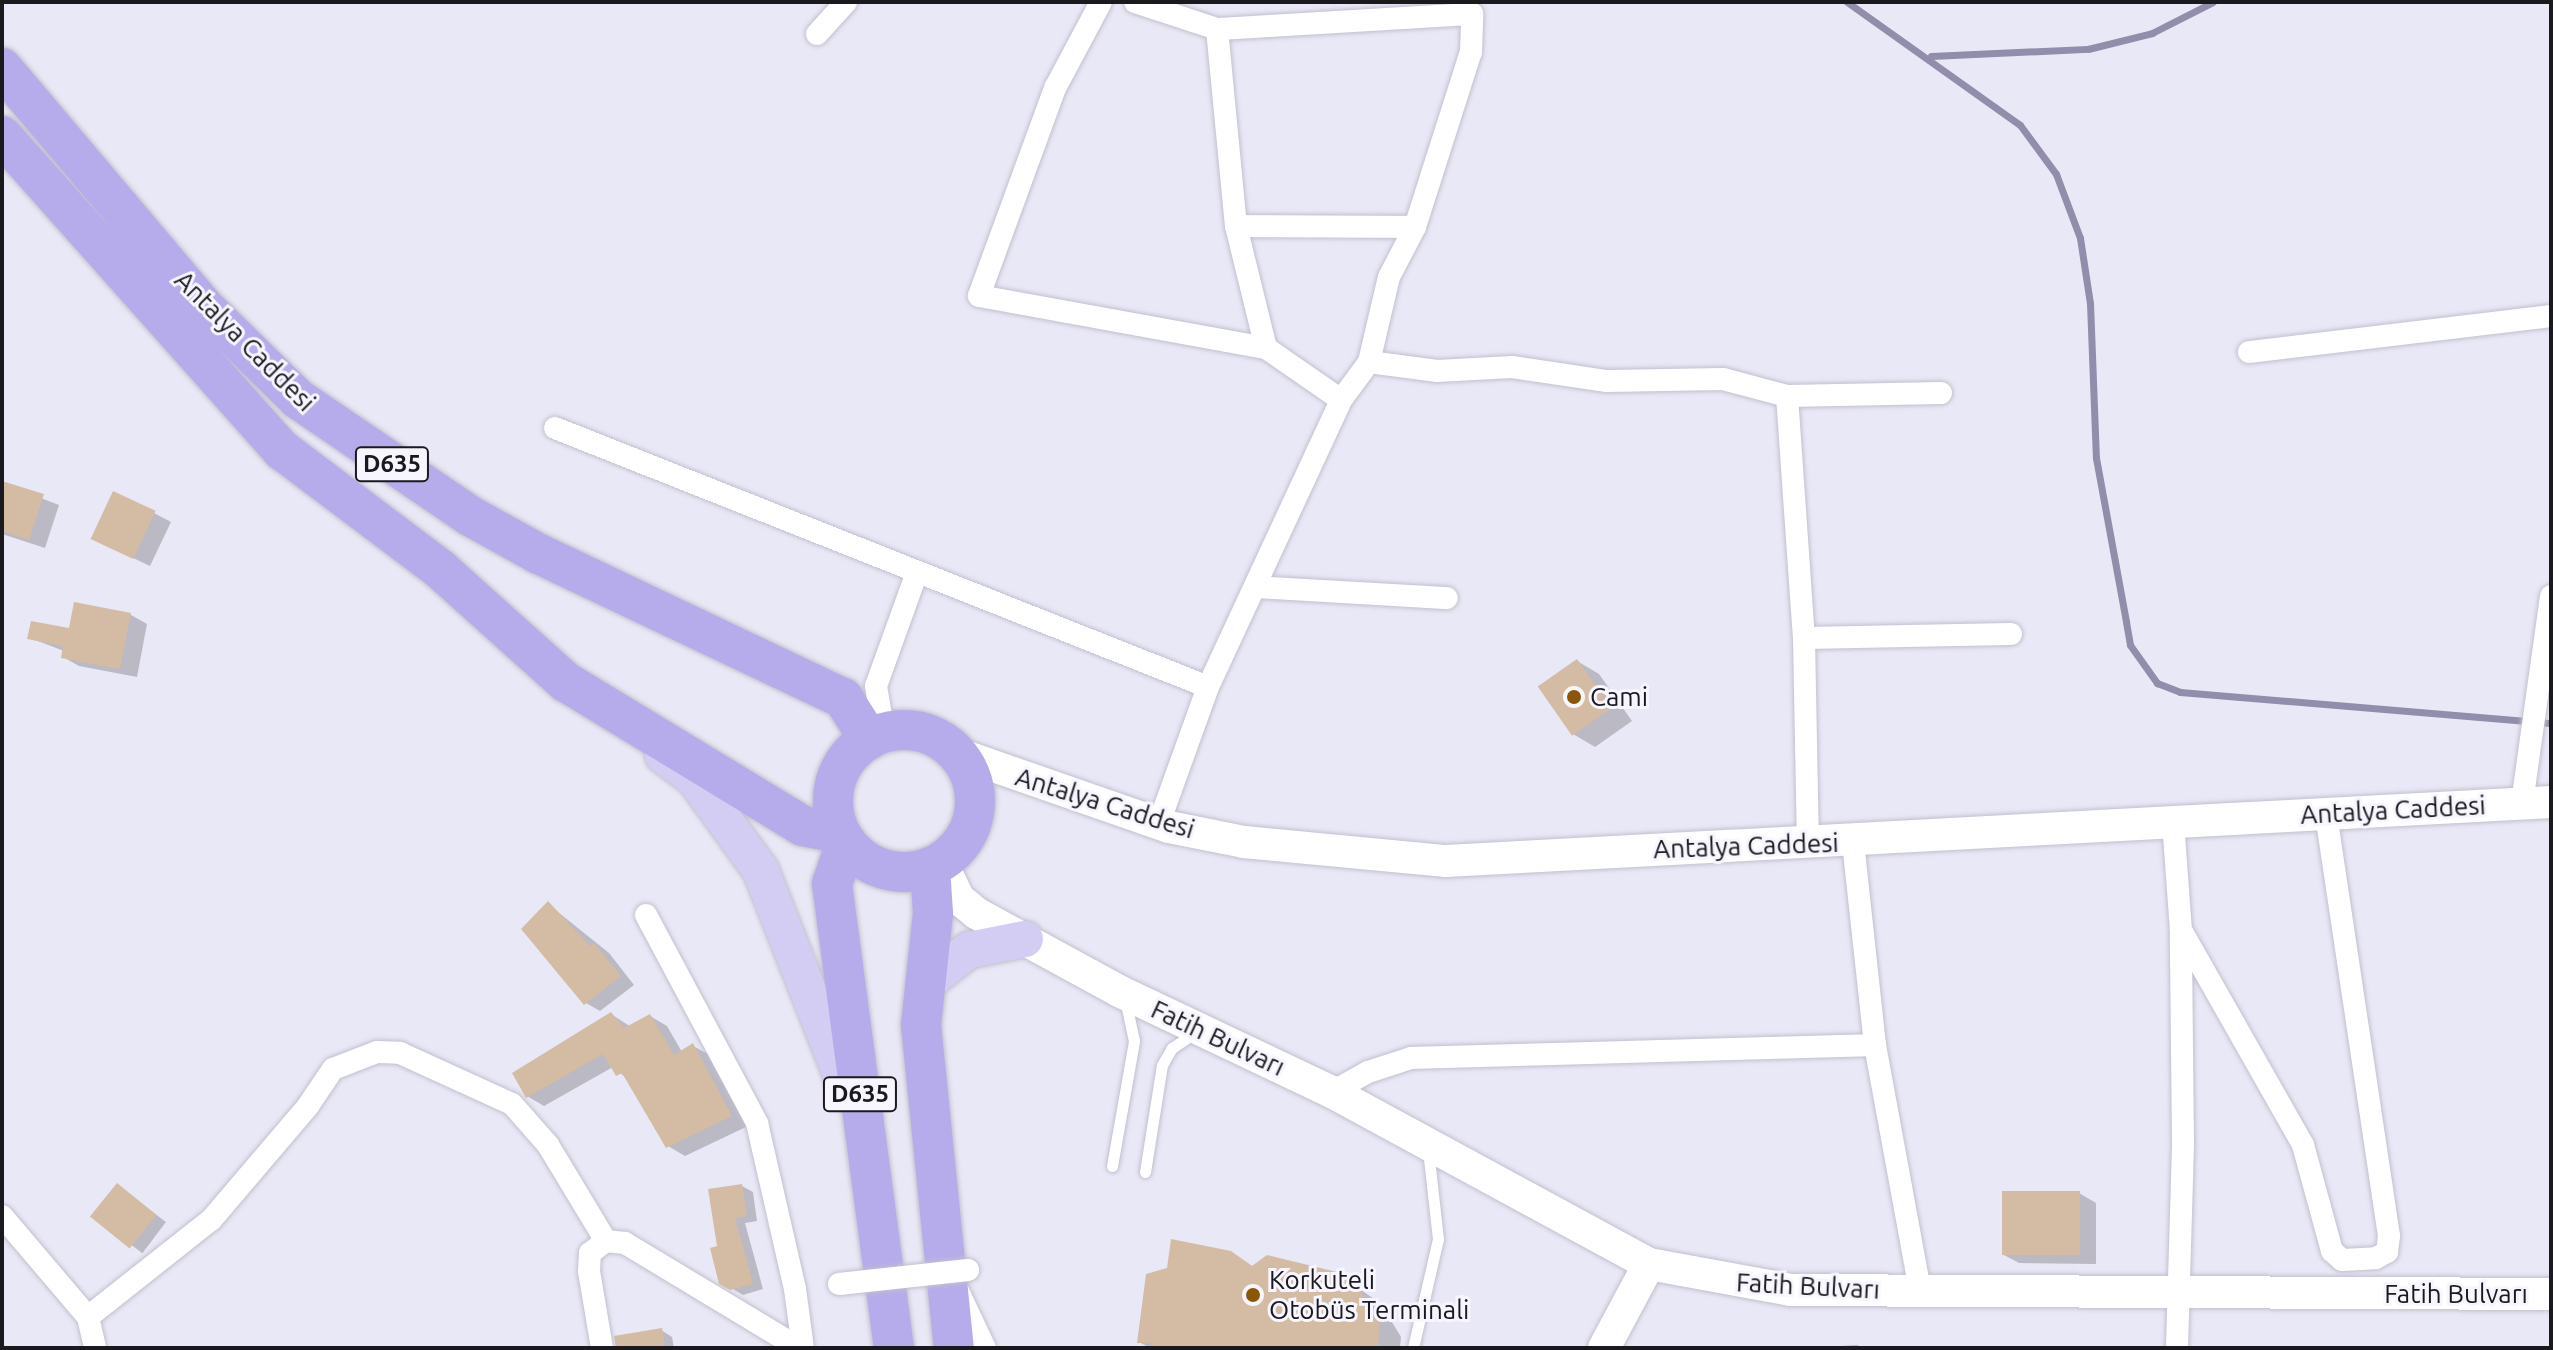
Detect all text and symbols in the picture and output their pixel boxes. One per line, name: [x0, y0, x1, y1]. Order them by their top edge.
street label: Antalya Caddesi: [168, 264, 322, 418]
road number: D635: [354, 444, 430, 484]
place label: Cami: [1590, 681, 1648, 713]
marker: Cami: [1565, 688, 1583, 706]
street label: Antalya Caddesi: [1012, 761, 1198, 845]
street label: Antalya Caddesi: [2300, 790, 2486, 830]
street label: Antalya Caddesi: [1653, 827, 1839, 865]
street label: Fatih Bulvarı: [1146, 993, 1290, 1083]
road number: D635: [822, 1074, 898, 1114]
place label: Korkuteli Otobüs Terminali: [1269, 1264, 1469, 1326]
street label: Fatih Bulvarı: [1735, 1267, 1881, 1305]
street label: Fatih Bulvarı: [2384, 1278, 2528, 1310]
marker: Korkuteli Otobüs Terminali: [1244, 1286, 1262, 1304]

